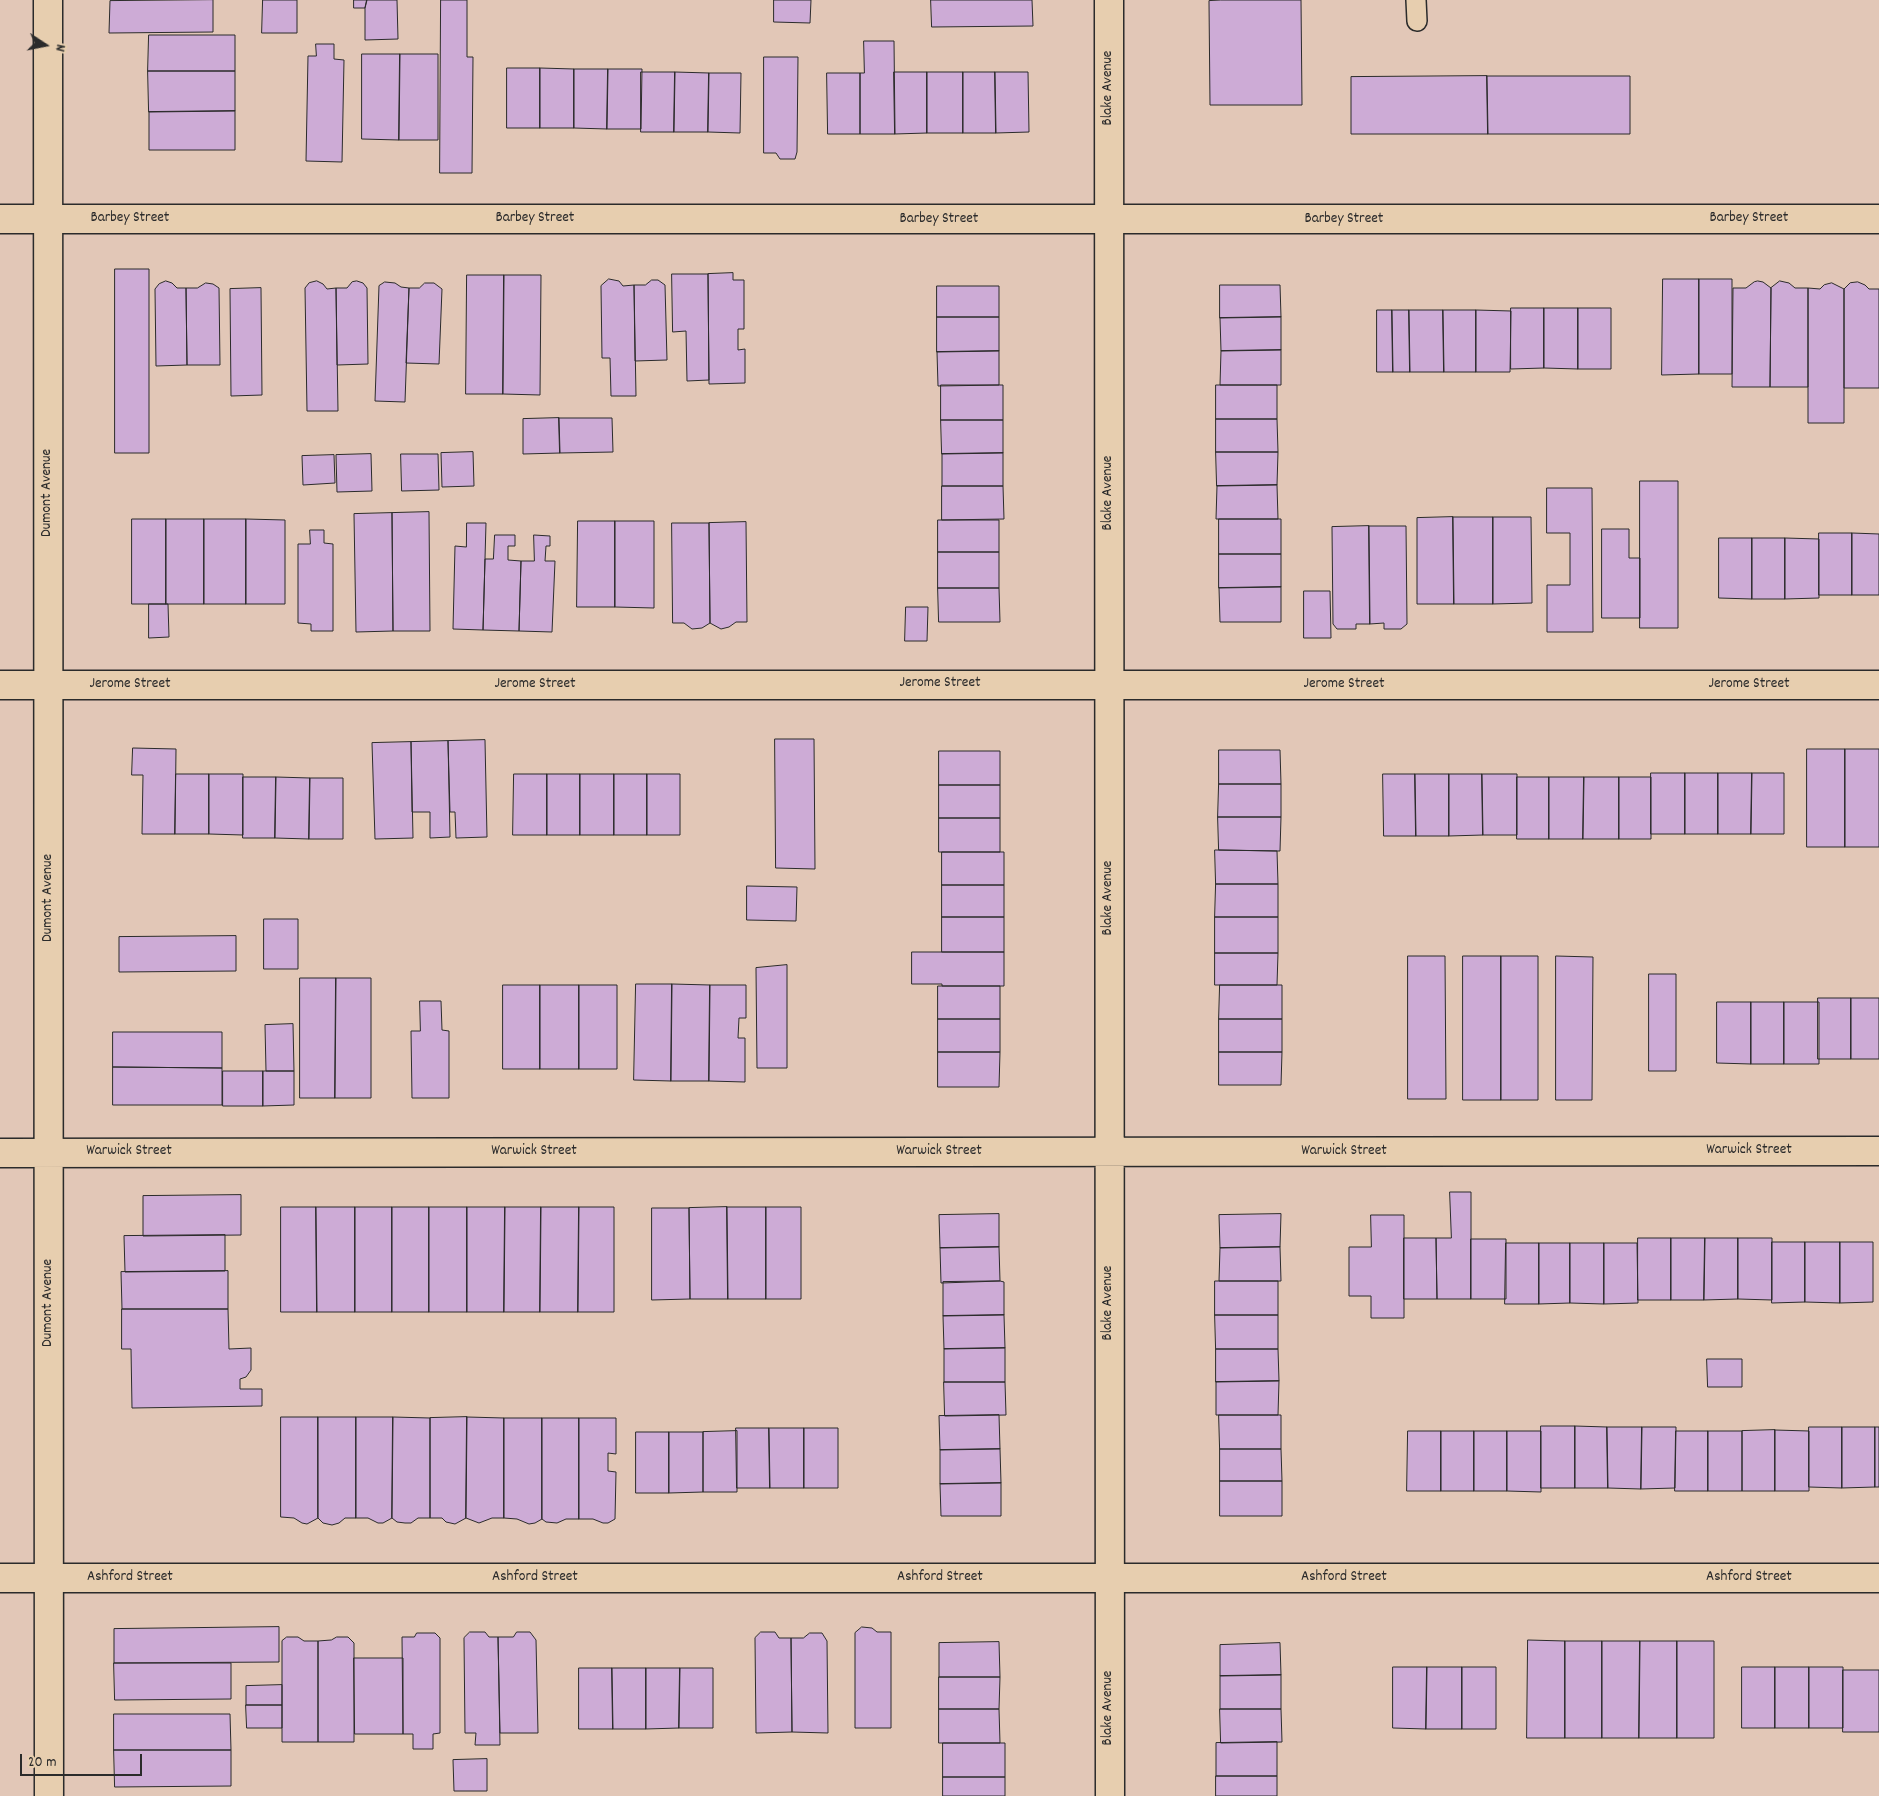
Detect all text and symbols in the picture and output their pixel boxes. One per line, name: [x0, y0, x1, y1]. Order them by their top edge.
north arrow: [20, 20, 70, 70]
text: N: [49, 43, 70, 53]
street label: Blake Avenue: [1100, 51, 1118, 125]
street label: Barbey Street: [91, 210, 169, 228]
street label: Barbey Street: [496, 210, 574, 228]
street label: Barbey Street: [1710, 210, 1788, 228]
street label: Barbey Street: [900, 211, 978, 229]
street label: Barbey Street: [1305, 211, 1383, 229]
street label: Dumont Avenue: [39, 449, 57, 537]
street label: Blake Avenue: [1100, 456, 1118, 530]
street label: Jerome Street: [899, 675, 981, 693]
street label: Jerome Street: [89, 676, 171, 694]
street label: Jerome Street: [494, 676, 576, 694]
street label: Jerome Street: [1303, 676, 1385, 694]
street label: Jerome Street: [1708, 676, 1790, 694]
street label: Dumont Avenue: [40, 854, 58, 942]
street label: Blake Avenue: [1100, 861, 1118, 935]
street label: Warwick Street: [1706, 1142, 1792, 1160]
street label: Warwick Street: [86, 1143, 172, 1161]
street label: Warwick Street: [491, 1143, 577, 1161]
street label: Warwick Street: [896, 1143, 982, 1161]
street label: Warwick Street: [1301, 1143, 1387, 1161]
street label: Dumont Avenue: [40, 1259, 58, 1347]
street label: Blake Avenue: [1100, 1266, 1118, 1340]
street label: Ashford Street: [87, 1569, 173, 1587]
street label: Ashford Street: [492, 1569, 578, 1587]
street label: Ashford Street: [897, 1569, 983, 1587]
street label: Ashford Street: [1301, 1569, 1387, 1587]
street label: Ashford Street: [1706, 1569, 1792, 1587]
street label: Blake Avenue: [1100, 1671, 1118, 1745]
scale bar: [22, 1744, 145, 1776]
text: 20 m: [28, 1752, 56, 1774]

